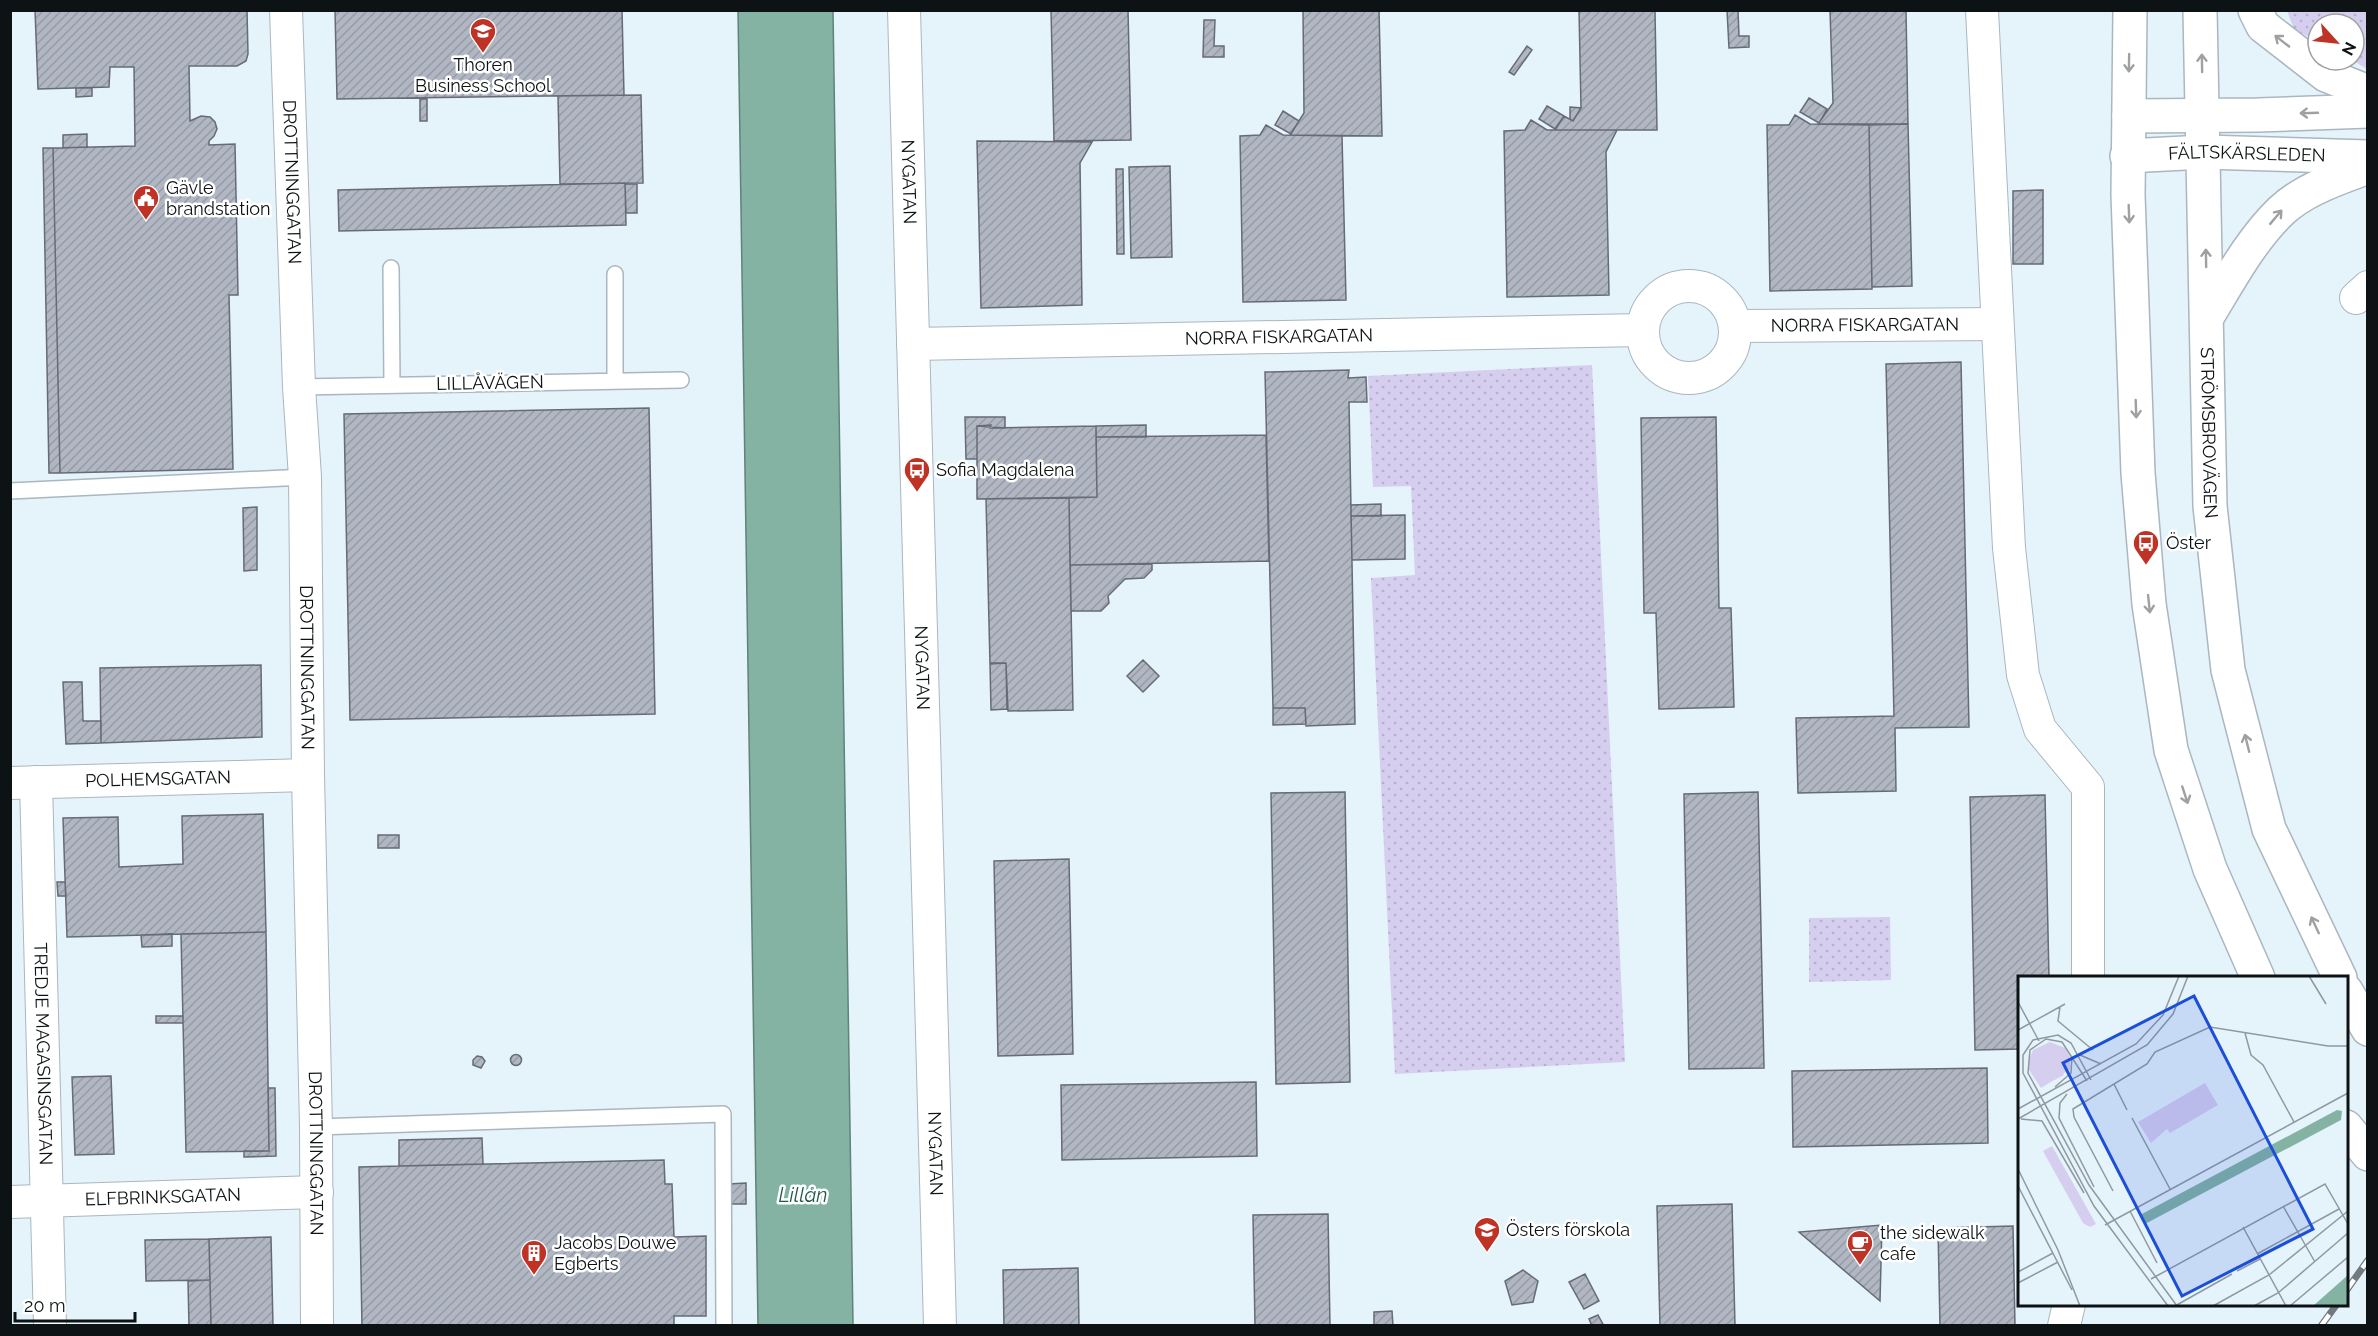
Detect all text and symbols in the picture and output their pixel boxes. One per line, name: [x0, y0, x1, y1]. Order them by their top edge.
north arrow: [2306, 12, 2366, 72]
school or university icon: Thoren Business School: [468, 16, 498, 54]
one-way arrow: [2274, 35, 2290, 48]
text: N: [2338, 39, 2360, 58]
one-way arrow: [2123, 53, 2135, 73]
place label: Thoren Business School: [415, 54, 551, 96]
one-way arrow: [2196, 54, 2207, 74]
street label: DROTTNINGGATAN: [279, 99, 306, 264]
one-way arrow: [2300, 108, 2320, 119]
street label: NYGATAN: [898, 139, 921, 224]
street label: FÄLTSKÄRSLEDEN: [2167, 141, 2326, 166]
place label: Gävle brandstation: [166, 177, 271, 219]
public building icon: Gävle brandstation: [131, 183, 161, 221]
one-way arrow: [2123, 204, 2134, 224]
one-way arrow: [2269, 210, 2283, 225]
one-way arrow: [2200, 249, 2211, 269]
street label: NORRA FISKARGATAN: [1771, 313, 1959, 336]
street label: NORRA FISKARGATAN: [1185, 324, 1373, 349]
street label: STRÖMSBROVÄGEN: [2197, 347, 2222, 520]
street label: LILLÅVÄGEN: [436, 370, 544, 394]
one-way arrow: [2130, 399, 2141, 419]
bus stop icon: Sofia Magdalena: [902, 455, 932, 493]
place label: Sofia Magdalena: [936, 459, 1074, 480]
bus stop icon: Öster: [2131, 528, 2161, 566]
place label: Öster: [2166, 532, 2212, 553]
street label: DROTTNINGGATAN: [296, 585, 319, 750]
one-way arrow: [2144, 593, 2155, 613]
street label: NYGATAN: [911, 625, 934, 710]
one-way arrow: [2241, 734, 2252, 753]
street label: POLHEMSGATAN: [85, 766, 231, 791]
one-way arrow: [2181, 785, 2192, 804]
one-way arrow: [2308, 916, 2320, 934]
street label: TREDJE MAGASINSGATAN: [30, 942, 57, 1165]
inset map: [2018, 976, 2348, 1306]
street label: DROTTNINGGATAN: [305, 1071, 328, 1236]
street label: NYGATAN: [924, 1111, 947, 1196]
street label: ELFBRINKSGATAN: [84, 1183, 241, 1210]
water label: Lillån: [778, 1183, 828, 1207]
school or university icon: Östers förskola: [1472, 1215, 1502, 1253]
place label: Östers förskola: [1506, 1219, 1630, 1240]
place label: the sidewalk cafe: [1880, 1222, 1985, 1264]
cafe icon: the sidewalk cafe: [1845, 1228, 1875, 1266]
place label: Jacobs Douwe Egberts: [554, 1232, 677, 1274]
building icon: Jacobs Douwe Egberts: [519, 1238, 549, 1276]
scale bar: [15, 1285, 135, 1323]
text: 20 m: [24, 1295, 66, 1316]

